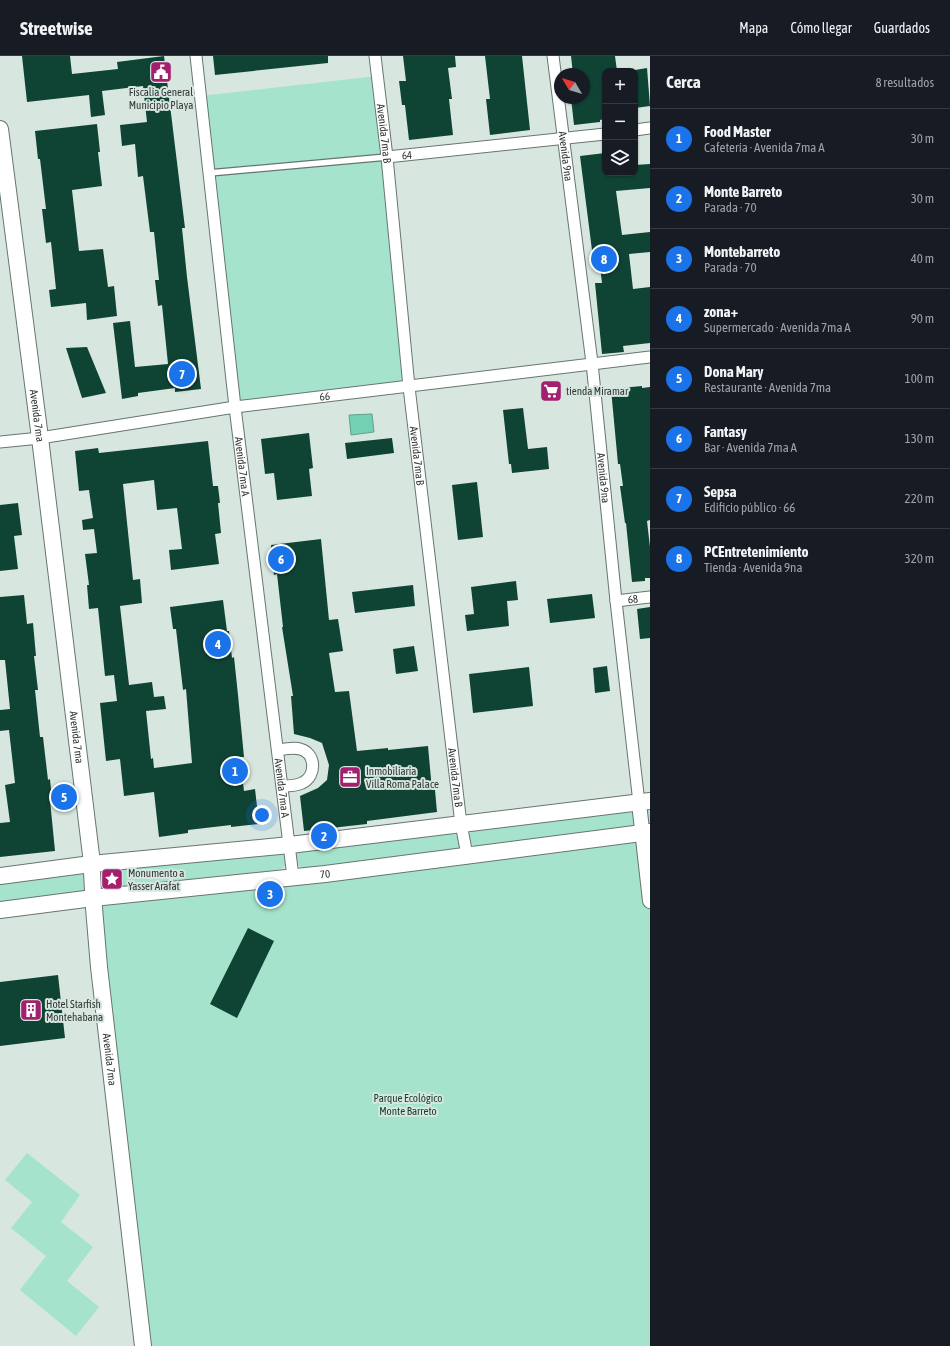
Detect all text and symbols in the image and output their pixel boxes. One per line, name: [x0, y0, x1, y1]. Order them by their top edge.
text: Streetwise: [20, 17, 93, 39]
text: Mapa: [739, 20, 768, 36]
text: Cómo llegar: [790, 20, 852, 36]
text: Guardados: [874, 20, 930, 36]
public building icon: Fiscalía General Municipio Playa: [148, 59, 174, 85]
north arrow: [554, 68, 590, 104]
map controls: [602, 68, 638, 176]
button: +: [602, 68, 638, 104]
text: Cerca: [666, 72, 701, 92]
text: 8 resultados: [875, 75, 934, 90]
place label: Fiscalía General Municipio Playa: [129, 86, 193, 111]
street label: Avenida 7ma B: [375, 103, 394, 164]
button: −: [602, 104, 638, 140]
text: Food Master: [704, 123, 771, 140]
street label: Avenida 9na: [557, 131, 575, 182]
text: 1: [676, 131, 682, 146]
text: 30 m: [911, 131, 934, 146]
button: layers: [602, 140, 638, 176]
text: Cafetería · Avenida 7ma A: [704, 140, 825, 155]
street label: 64: [401, 148, 413, 161]
text: Monte Barreto: [704, 183, 782, 200]
text: 2: [676, 191, 682, 206]
text: 30 m: [911, 191, 934, 206]
text: Parada · 70: [704, 200, 757, 215]
text: Montebarreto: [704, 243, 780, 260]
pin: 8: [591, 244, 617, 274]
text: 3: [676, 251, 682, 266]
text: 40 m: [911, 251, 934, 266]
text: Parada · 70: [704, 260, 757, 275]
text: zona+: [704, 303, 738, 320]
text: 4: [676, 311, 682, 326]
text: 90 m: [911, 311, 934, 326]
text: Supermercado · Avenida 7ma A: [704, 320, 851, 335]
pin: 7: [169, 359, 195, 389]
text: Dona Mary: [704, 363, 763, 380]
text: 5: [676, 371, 682, 386]
text: 100 m: [905, 371, 934, 386]
supermarket icon: tienda Miramar: [538, 378, 564, 404]
text: Restaurante · Avenida 7ma: [704, 380, 831, 395]
place label: tienda Miramar: [566, 385, 629, 397]
street label: Avenida 7ma: [28, 389, 46, 443]
street label: 66: [319, 390, 331, 403]
text: Fantasy: [704, 423, 747, 440]
street label: Avenida 7ma B: [408, 425, 427, 487]
text: 6: [676, 431, 682, 446]
text: 130 m: [905, 431, 934, 446]
street label: Avenida 7ma A: [233, 436, 252, 497]
text: Bar · Avenida 7ma A: [704, 440, 797, 455]
street label: Avenida 9na: [595, 452, 612, 504]
text: Sepsa: [704, 483, 737, 500]
text: 7: [676, 491, 682, 506]
text: 220 m: [905, 491, 934, 506]
text: Edificio público · 66: [704, 500, 795, 515]
text: PCEntretenimiento: [704, 543, 809, 560]
pin: 6: [268, 544, 294, 574]
text: 8: [676, 551, 682, 566]
text: 320 m: [905, 551, 934, 566]
text: Tienda · Avenida 9na: [704, 560, 802, 575]
street label: 68: [627, 592, 639, 606]
pin: 4: [205, 629, 231, 659]
street label: Avenida 7ma: [67, 710, 86, 764]
street label: Avenida 7ma B: [446, 747, 465, 809]
pin: 1: [222, 756, 248, 786]
street label: Avenida 7ma A: [272, 758, 292, 819]
office icon: Inmobiliaria Villa Roma Palace: [337, 764, 363, 790]
place label: Inmobiliaria Villa Roma Palace: [366, 765, 439, 790]
pin: 5: [51, 782, 77, 812]
your location: [252, 805, 272, 825]
pin: 2: [311, 821, 337, 851]
place icon: Monumento a Yasser Arafat: [99, 866, 125, 892]
place label: Monumento a Yasser Arafat: [128, 867, 184, 892]
street label: 70: [319, 867, 331, 881]
pin: 3: [257, 879, 283, 909]
building icon: Hotel Starfish Montehabana: [18, 997, 44, 1023]
place label: Hotel Starfish Montehabana: [46, 998, 103, 1023]
street label: Avenida 7ma: [101, 1032, 119, 1086]
park label: Parque Ecológico Monte Barreto: [374, 1092, 442, 1117]

